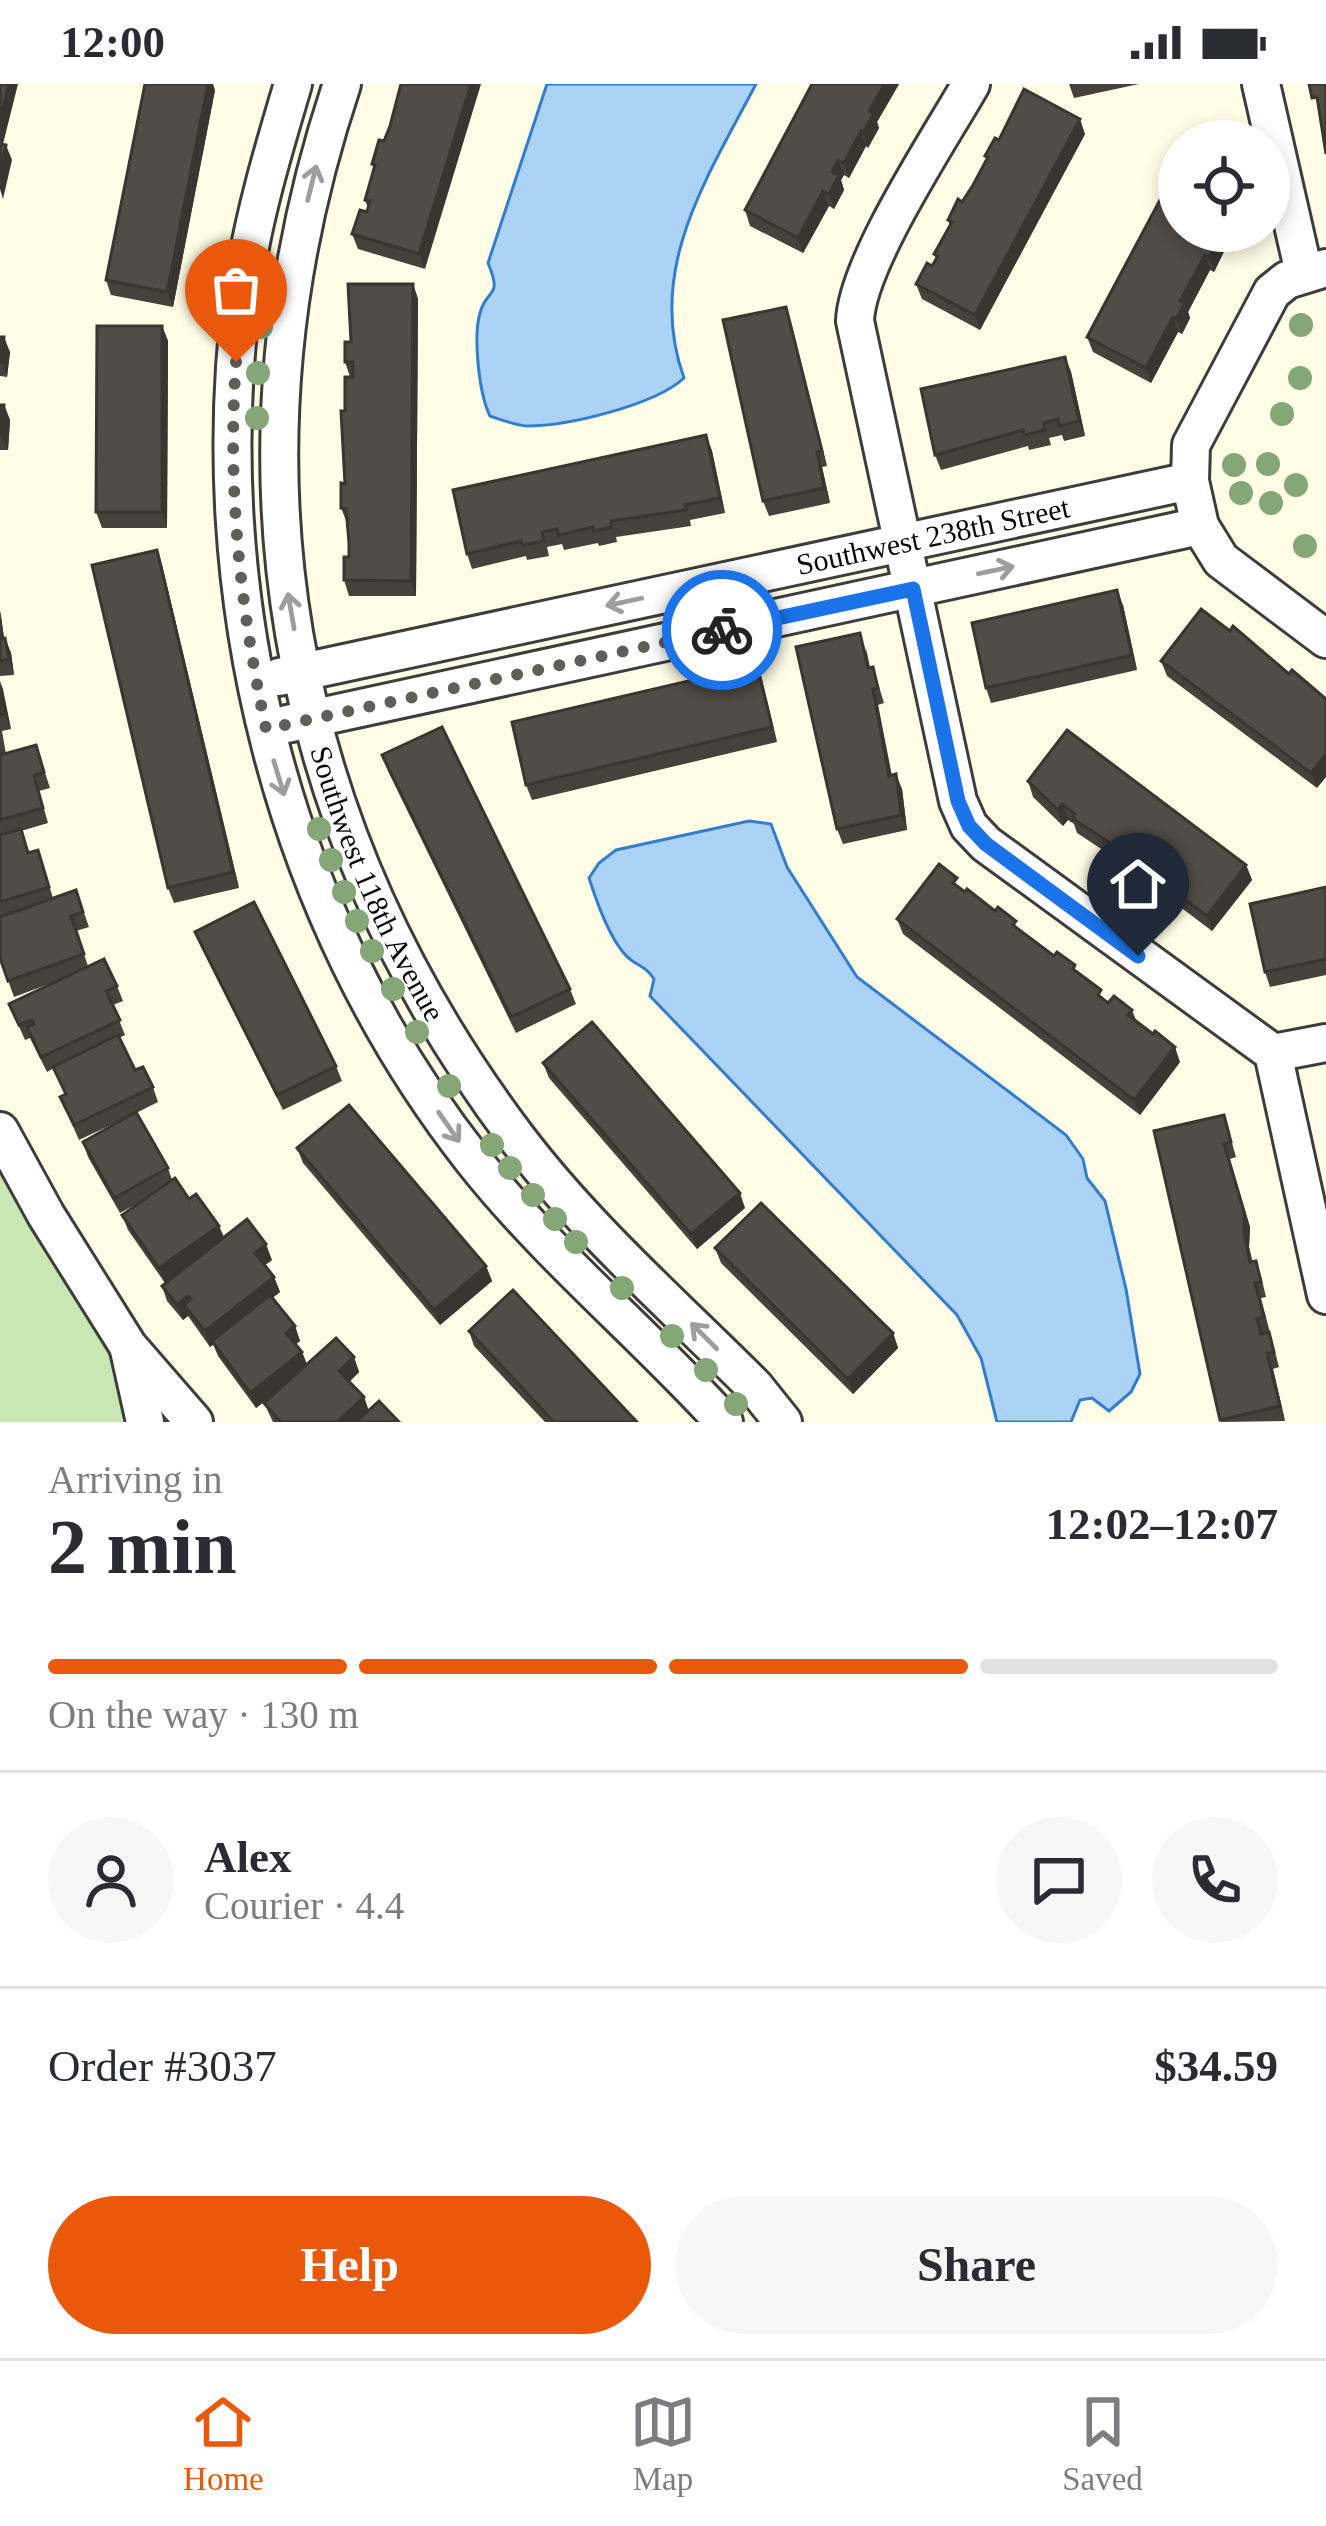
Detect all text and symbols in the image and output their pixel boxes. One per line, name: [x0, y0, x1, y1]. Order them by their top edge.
text: 12:00: [60, 17, 165, 67]
map controls: [1158, 120, 1290, 252]
button: locate: [1158, 120, 1290, 252]
one-way arrow: [302, 165, 324, 203]
pin: [185, 239, 287, 362]
icon: bag: [203, 257, 269, 323]
street label: Southwest 238th Street: [793, 490, 1073, 581]
one-way arrow: [976, 558, 1015, 580]
courier: [662, 570, 782, 690]
one-way arrow: [606, 592, 644, 615]
one-way arrow: [279, 593, 302, 632]
icon: bike: [689, 597, 755, 663]
street label: Southwest 118th Avenue: [304, 742, 452, 1027]
one-way arrow: [269, 758, 291, 796]
pin: [1087, 833, 1189, 956]
icon: home: [1105, 851, 1171, 917]
one-way arrow: [436, 1110, 461, 1143]
one-way arrow: [690, 1322, 719, 1351]
text: Arriving in: [48, 1458, 222, 1501]
text: 12:02–12:07: [1046, 1499, 1278, 1549]
text: 2 min: [48, 1503, 237, 1590]
text: On the way · 130 m: [48, 1693, 359, 1736]
button: person: [48, 1817, 174, 1943]
button: chat: [996, 1817, 1122, 1943]
button: phone: [1152, 1817, 1278, 1943]
text: Alex: [204, 1832, 291, 1882]
text: Courier · 4.4: [204, 1884, 404, 1927]
text: Order #3037: [48, 2041, 277, 2091]
text: $34.59: [1154, 2041, 1278, 2091]
button: Help: [48, 2196, 651, 2334]
button: Share: [675, 2196, 1278, 2334]
tab: Home: [183, 2389, 264, 2498]
tab: Map: [630, 2389, 696, 2498]
tab: Saved: [1062, 2389, 1143, 2498]

